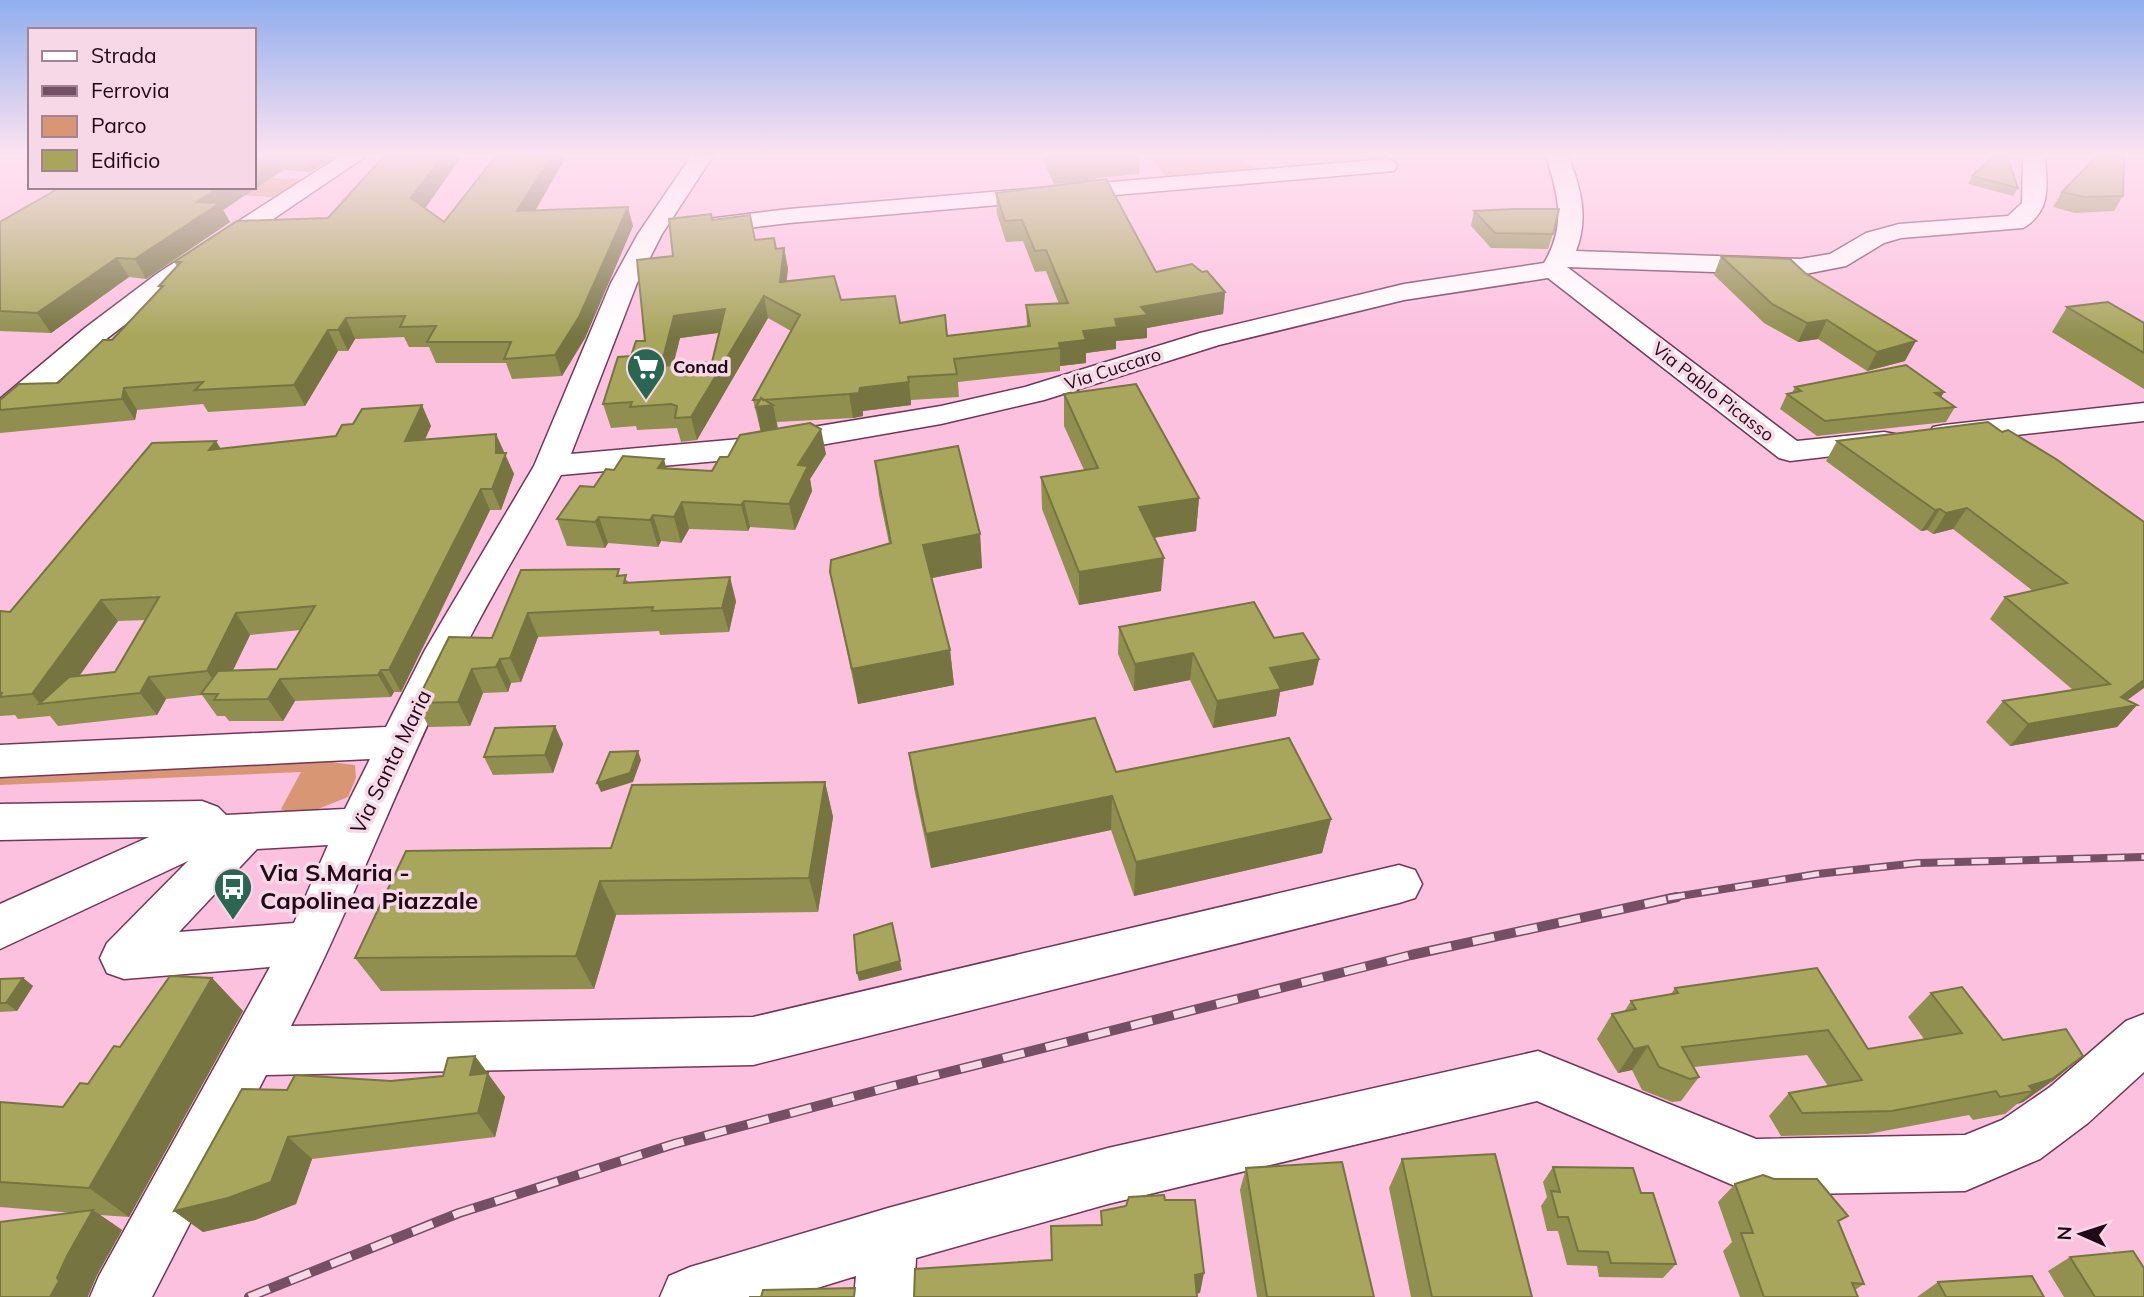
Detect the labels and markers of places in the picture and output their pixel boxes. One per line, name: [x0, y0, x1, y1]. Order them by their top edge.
supermarket icon: Conad: [625, 346, 667, 401]
place label: Conad: [673, 355, 729, 378]
place label: Via S.Maria - Capolinea Piazzale: [259, 857, 478, 915]
bus stop icon: Via S.Maria - Capolinea Piazzale: [212, 866, 254, 921]

